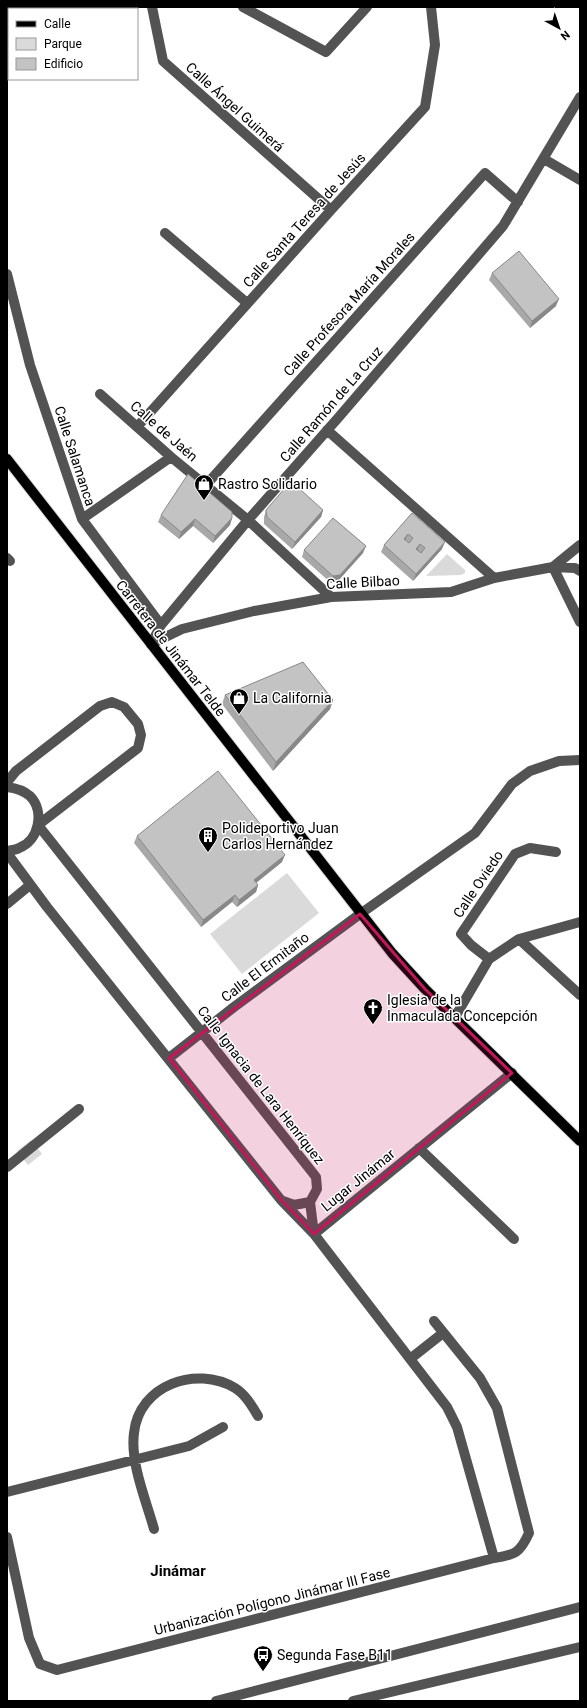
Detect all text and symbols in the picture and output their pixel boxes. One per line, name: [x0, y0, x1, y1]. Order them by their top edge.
legend: [8, 8, 138, 80]
north arrow: [539, 8, 579, 48]
text: Calle: [44, 17, 71, 31]
text: N: [558, 28, 572, 43]
text: Parque: [44, 37, 82, 51]
text: Edificio: [44, 57, 83, 71]
street label: Calle Ángel Guimerá: [183, 58, 288, 155]
street label: Calle Santa Teresa de Jesús: [239, 150, 369, 290]
street label: Calle Profesora María Morales: [280, 229, 418, 379]
street label: Calle Ramón de La Cruz: [276, 343, 386, 465]
street label: Calle de Jaén: [127, 397, 201, 465]
street label: Calle Salamanca: [51, 404, 99, 508]
shop icon: Rastro Solidario: [193, 473, 215, 501]
place label: Rastro Solidario: [218, 476, 317, 492]
street label: Calle Bilbao: [326, 572, 400, 592]
street label: Carretera de Jinámar Telde: [113, 577, 229, 719]
shop icon: La California: [228, 687, 250, 715]
place label: La California: [253, 690, 332, 706]
place label: Polideportivo Juan Carlos Hernández: [222, 820, 339, 852]
building icon: Polideportivo Juan Carlos Hernández: [197, 825, 219, 853]
street label: Calle Oviedo: [450, 847, 506, 921]
street label: Calle El Ermitaño: [218, 929, 312, 1005]
place label: Iglesia de la Inmaculada Concepción: [387, 992, 537, 1024]
church icon: Iglesia de la Inmaculada Concepción: [362, 997, 384, 1025]
street label: Calle Ignacia de Lara Henríquez: [194, 1003, 328, 1167]
street label: Lugar Jinámar: [318, 1145, 398, 1214]
district label: Jinámar: [150, 1562, 206, 1580]
street label: Urbanización Polígono Jinámar III Fase: [152, 1564, 392, 1638]
bus stop icon: Segunda Fase B11: [252, 1644, 274, 1672]
place label: Segunda Fase B11: [277, 1647, 393, 1663]

